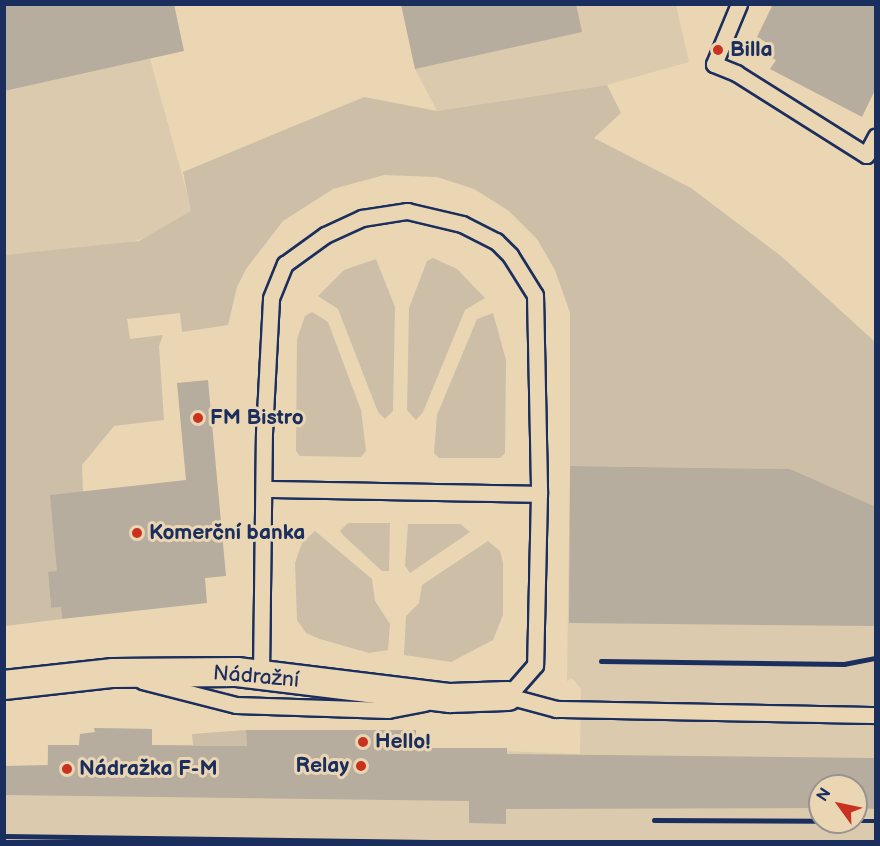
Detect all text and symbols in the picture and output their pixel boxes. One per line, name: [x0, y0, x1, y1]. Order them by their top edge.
place label: Billa: [730, 37, 773, 63]
marker: Billa: [711, 43, 725, 57]
place label: FM Bistro: [210, 405, 304, 431]
marker: FM Bistro: [191, 411, 205, 425]
place label: Komerční banka: [149, 520, 305, 546]
marker: Komerční banka: [130, 526, 144, 540]
street label: Nádražní: [212, 661, 300, 693]
place label: Hello!: [375, 729, 431, 755]
marker: Hello!: [356, 735, 370, 749]
place label: Relay: [296, 753, 349, 779]
place label: Nádražka F-M: [79, 756, 218, 782]
marker: Relay: [354, 759, 368, 773]
marker: Nádražka F-M: [60, 762, 74, 776]
north arrow: [808, 774, 868, 834]
text: N: [813, 785, 835, 805]

